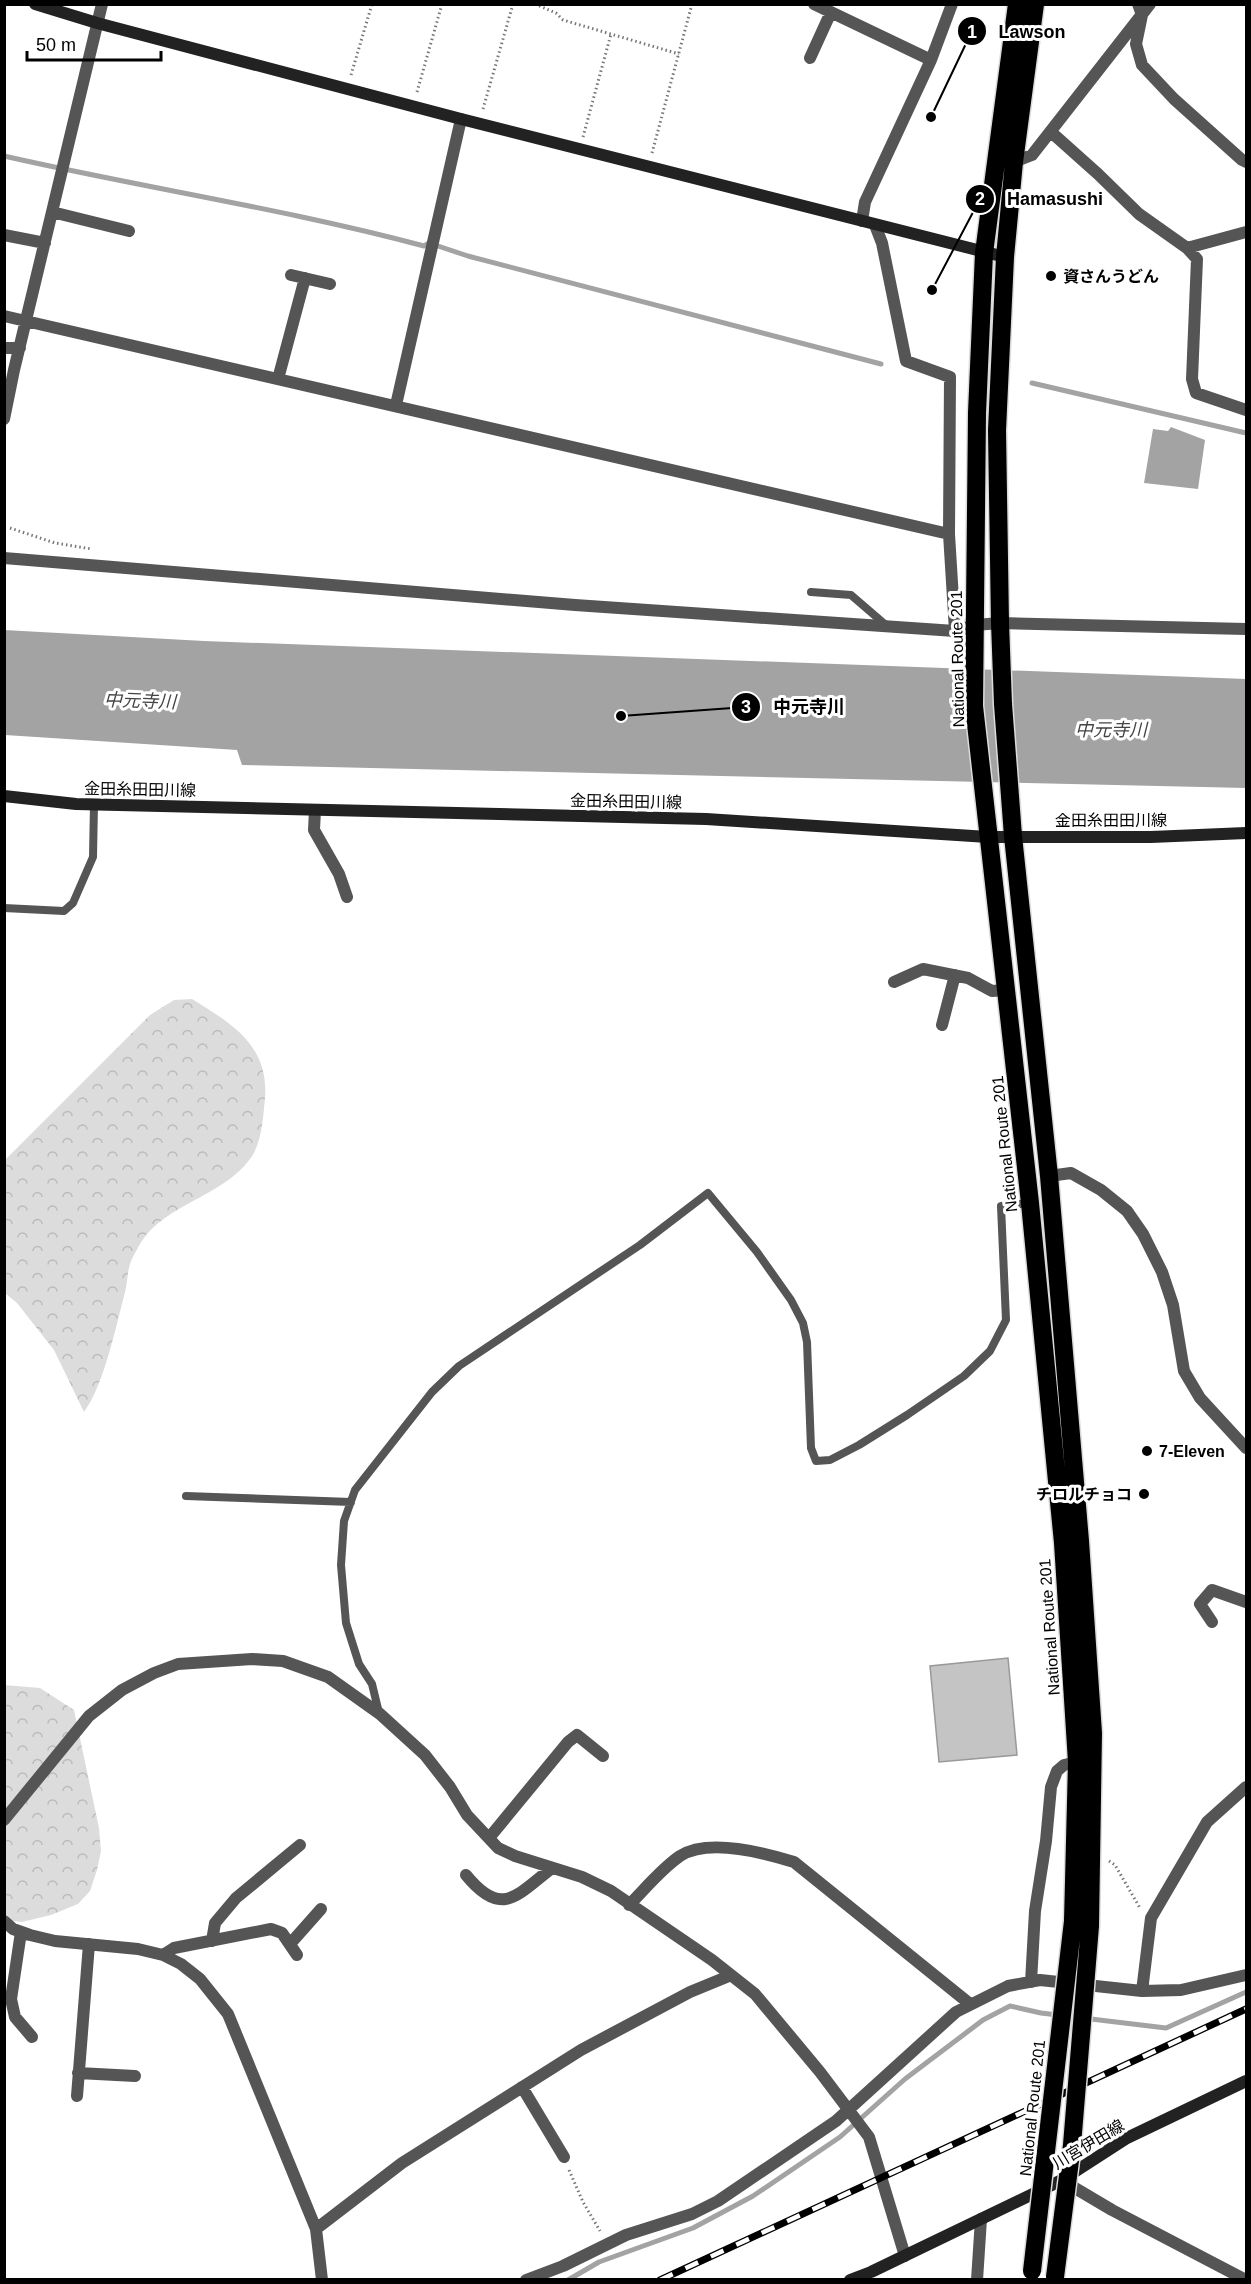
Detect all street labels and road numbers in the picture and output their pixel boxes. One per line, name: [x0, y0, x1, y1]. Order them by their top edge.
street label: National Route 201: [948, 590, 967, 728]
street label: 金田糸田田川線: [84, 780, 196, 799]
street label: 金田糸田田川線: [570, 792, 682, 811]
street label: 金田糸田田川線: [1055, 812, 1167, 829]
street label: National Route 201: [989, 1075, 1020, 1213]
street label: National Route 201: [1036, 1558, 1063, 1696]
street label: National Route 201: [1017, 2039, 1048, 2177]
street label: 川宮伊田線: [1050, 2117, 1127, 2172]

